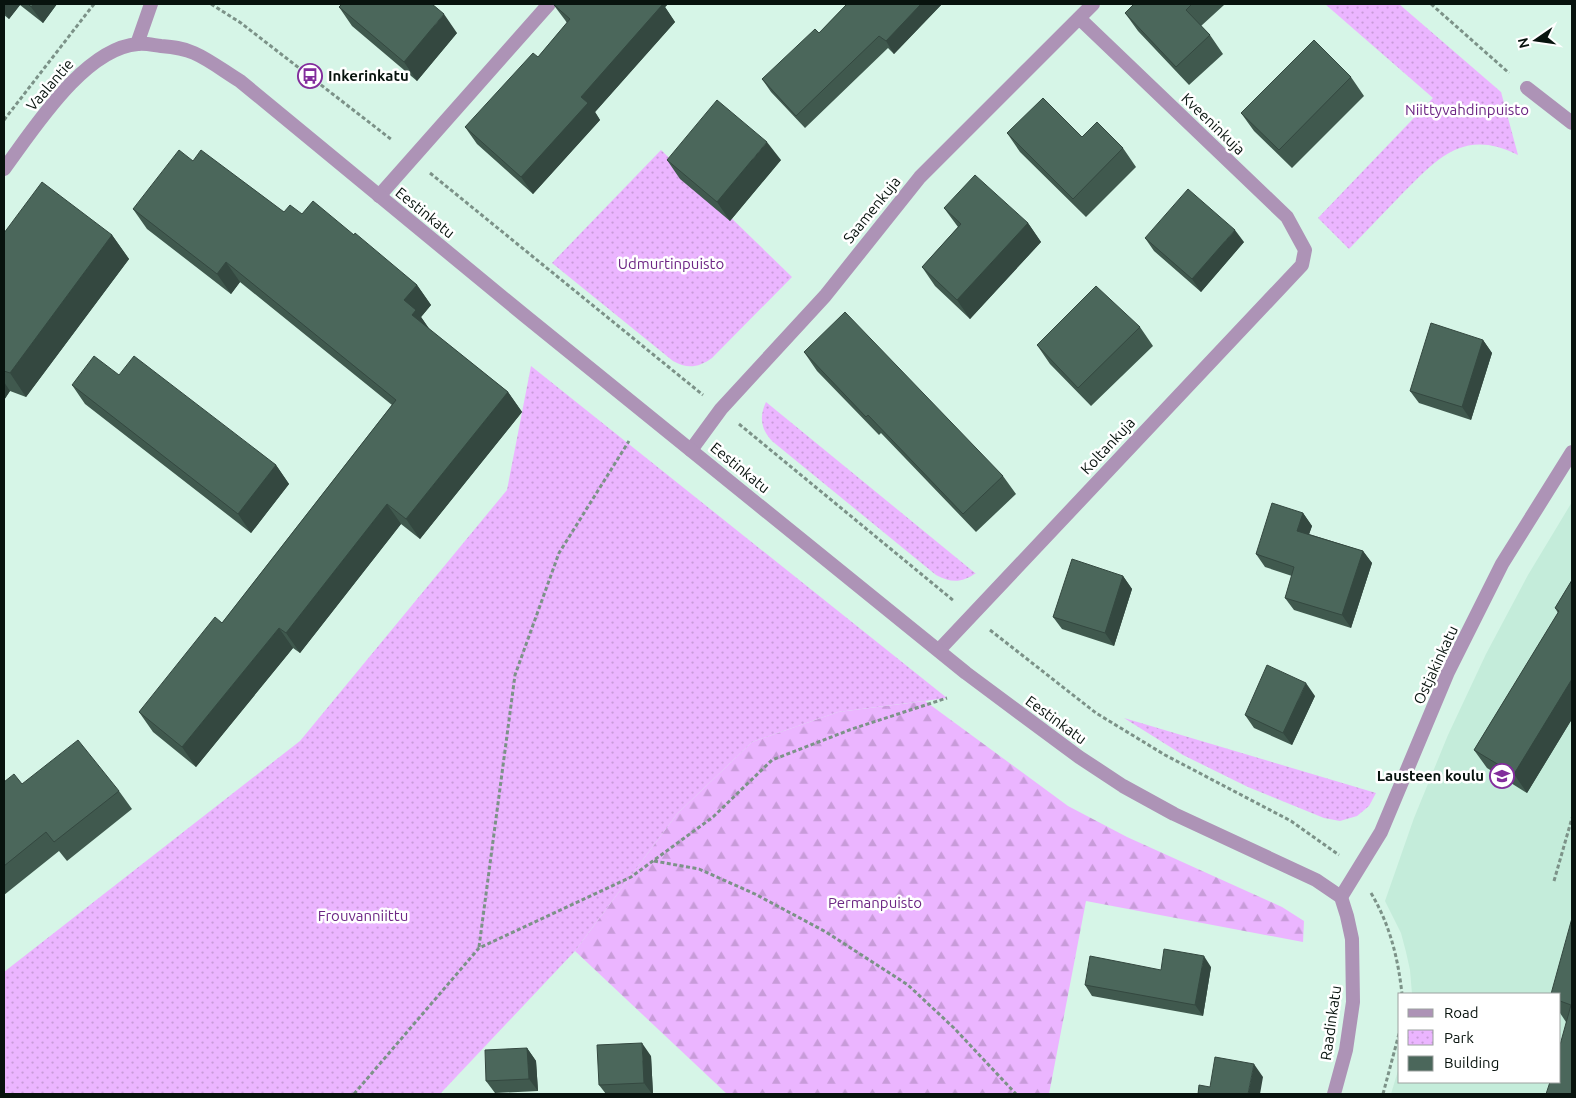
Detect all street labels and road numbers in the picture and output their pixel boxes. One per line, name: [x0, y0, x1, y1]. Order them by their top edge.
street label: Vaalantie: [23, 55, 77, 114]
street label: Kveeninkuja: [1178, 89, 1248, 158]
street label: Saamenkuja: [840, 173, 904, 246]
street label: Eestinkatu: [392, 184, 458, 242]
street label: Koltankuja: [1077, 414, 1138, 478]
street label: Eestinkatu: [707, 439, 773, 497]
street label: Ostjakinkatu: [1410, 623, 1461, 707]
street label: Eestinkatu: [1023, 692, 1090, 747]
street label: Raadinkatu: [1317, 984, 1344, 1061]

